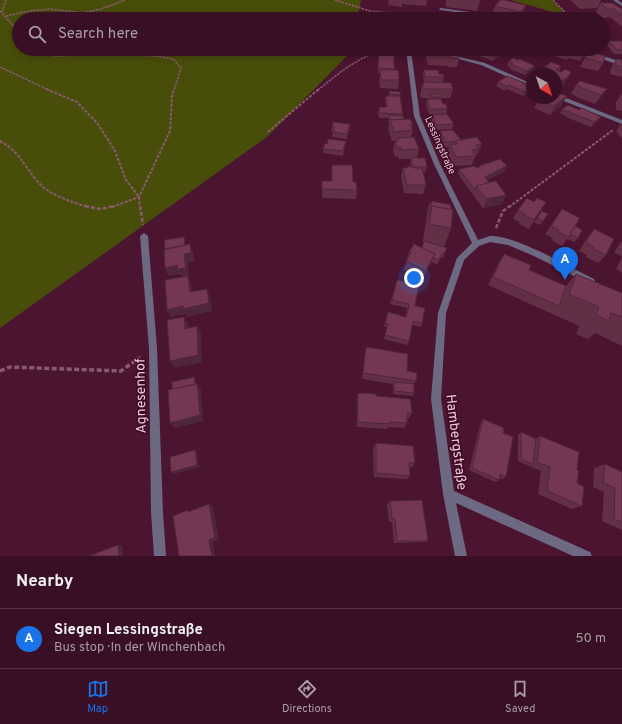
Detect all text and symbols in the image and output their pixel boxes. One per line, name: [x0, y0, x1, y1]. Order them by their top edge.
search box: [12, 12, 610, 56]
icon: search: [26, 23, 48, 45]
text: Search here: [58, 25, 138, 44]
north arrow: [526, 68, 562, 104]
street label: Lessingstraße: [421, 115, 458, 177]
pin: A: [552, 247, 578, 280]
your location: [404, 268, 424, 288]
street label: Agnesenhof: [132, 358, 151, 434]
street label: Hambergstraße: [441, 393, 470, 491]
text: Nearby: [16, 571, 73, 593]
text: Siegen Lessingstraße: [54, 621, 203, 640]
text: A: [24, 631, 34, 647]
text: 50 m: [576, 631, 606, 647]
text: Bus stop · In der Winchenbach: [54, 640, 225, 656]
tab: Map: [87, 678, 109, 716]
tab: Directions: [282, 678, 332, 716]
tab: Saved: [505, 678, 535, 716]

